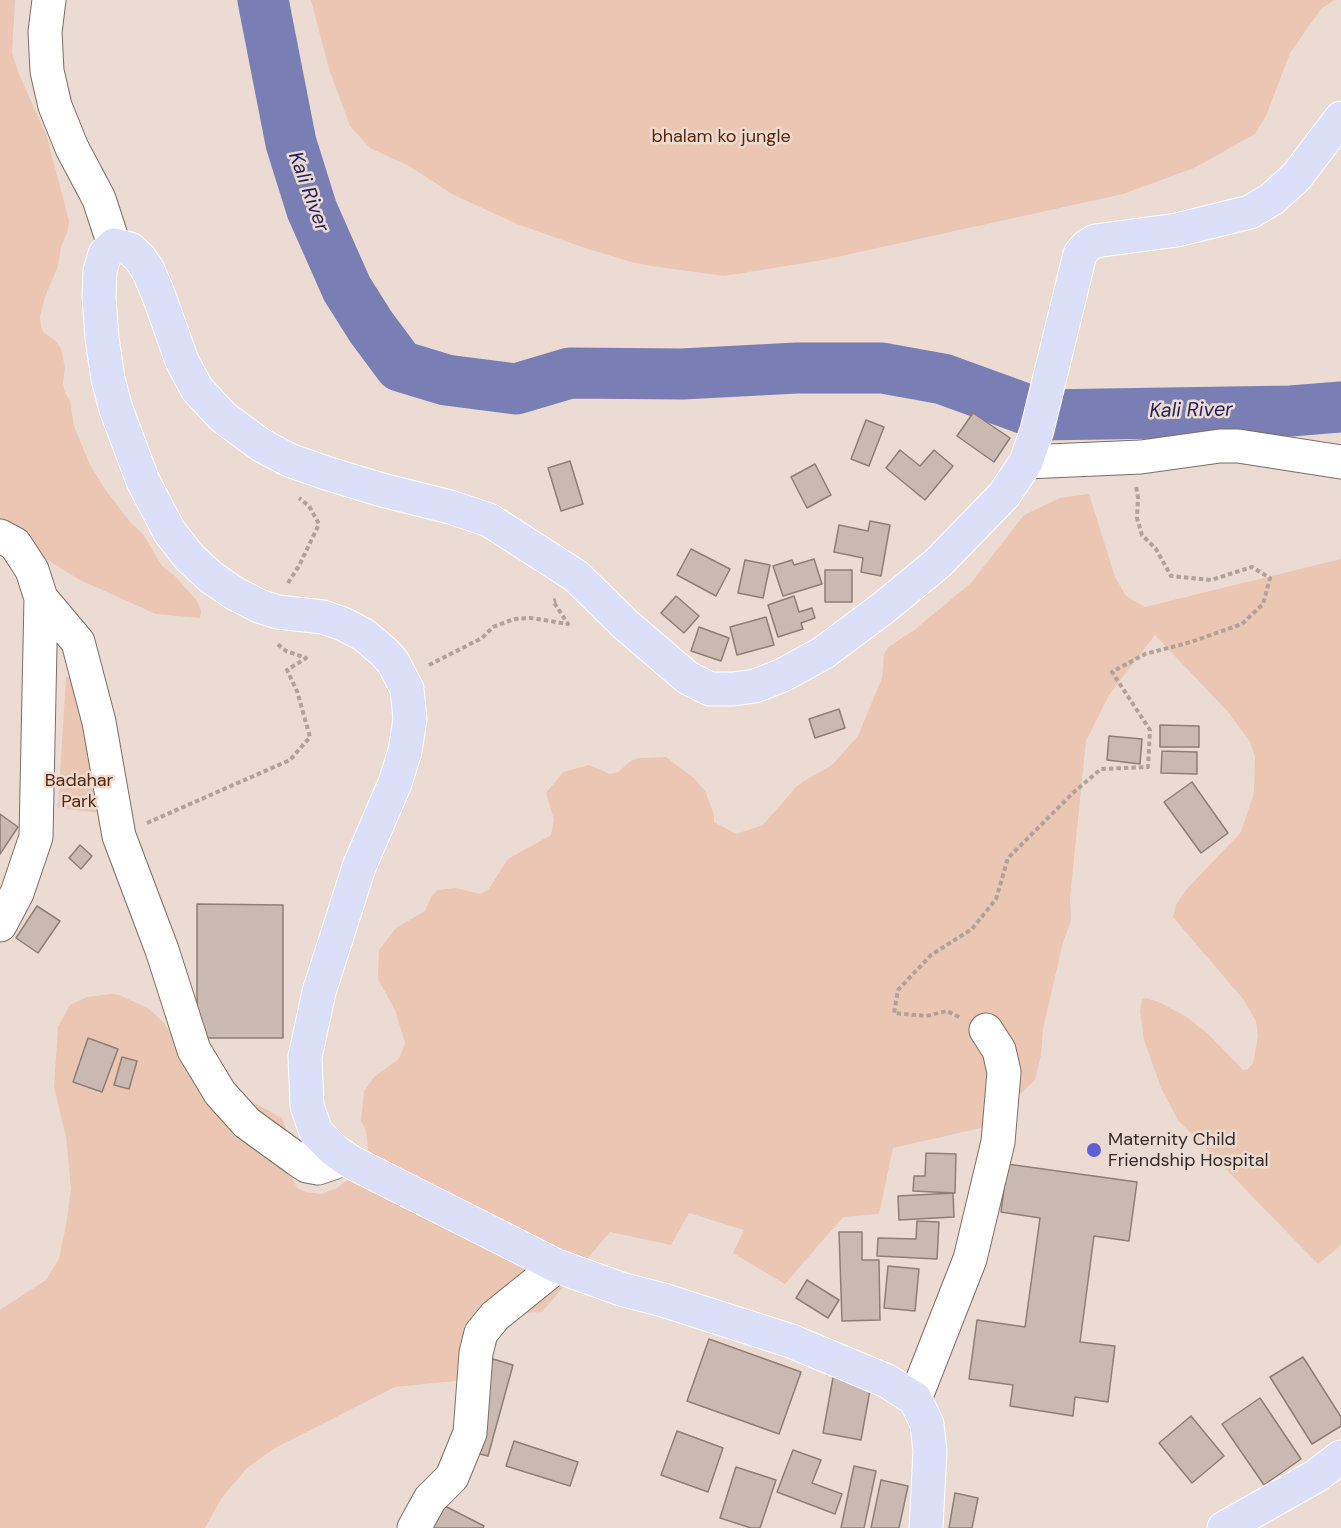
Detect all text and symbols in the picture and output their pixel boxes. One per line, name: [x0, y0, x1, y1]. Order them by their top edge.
park label: bhalam ko jungle: [651, 126, 791, 148]
water label: Kali River: [282, 149, 334, 235]
water label: Kali River: [1149, 398, 1233, 424]
park label: Badahar Park: [45, 770, 113, 812]
place label: Maternity Child Friendship Hospital: [1108, 1129, 1269, 1172]
marker: Maternity Child Friendship Hospital: [1085, 1141, 1103, 1159]

